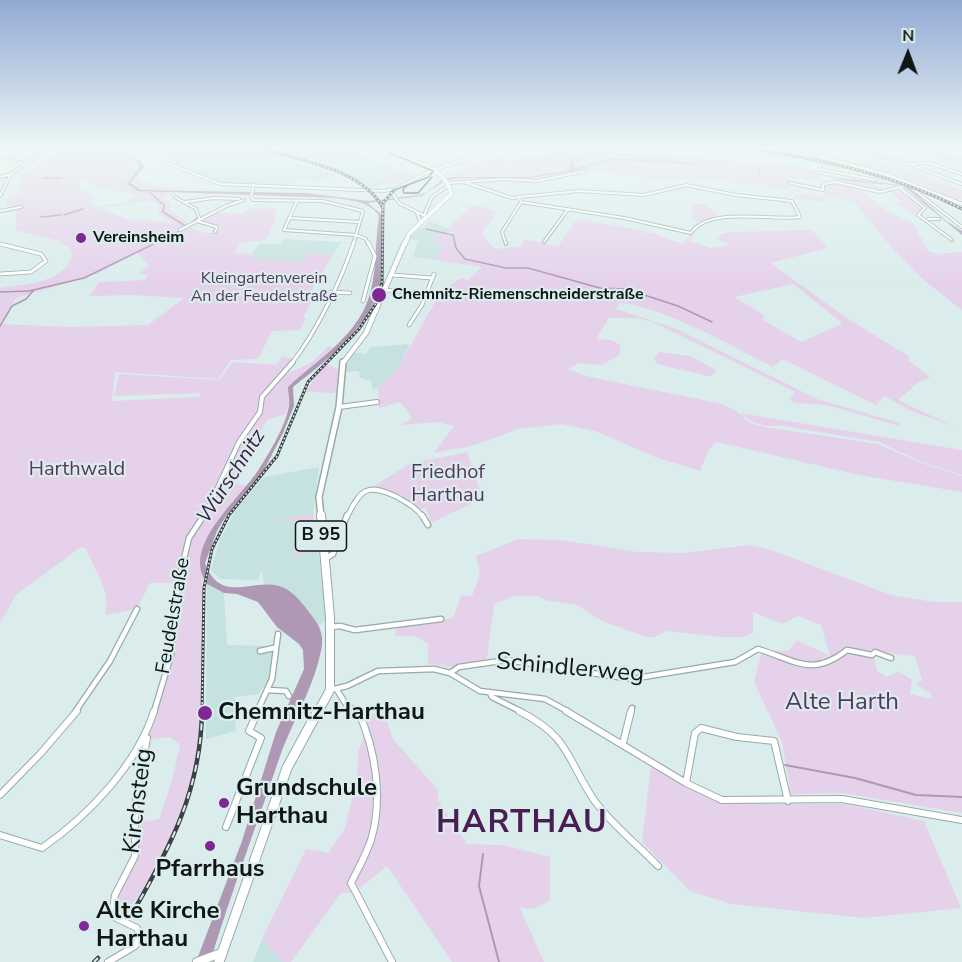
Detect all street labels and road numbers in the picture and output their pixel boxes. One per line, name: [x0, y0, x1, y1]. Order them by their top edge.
road number: B 95: [296, 521, 346, 551]
street label: Feudelstraße: [152, 556, 196, 676]
street label: Schindlerweg: [495, 648, 645, 690]
street label: Kirchsteig: [118, 747, 160, 855]

